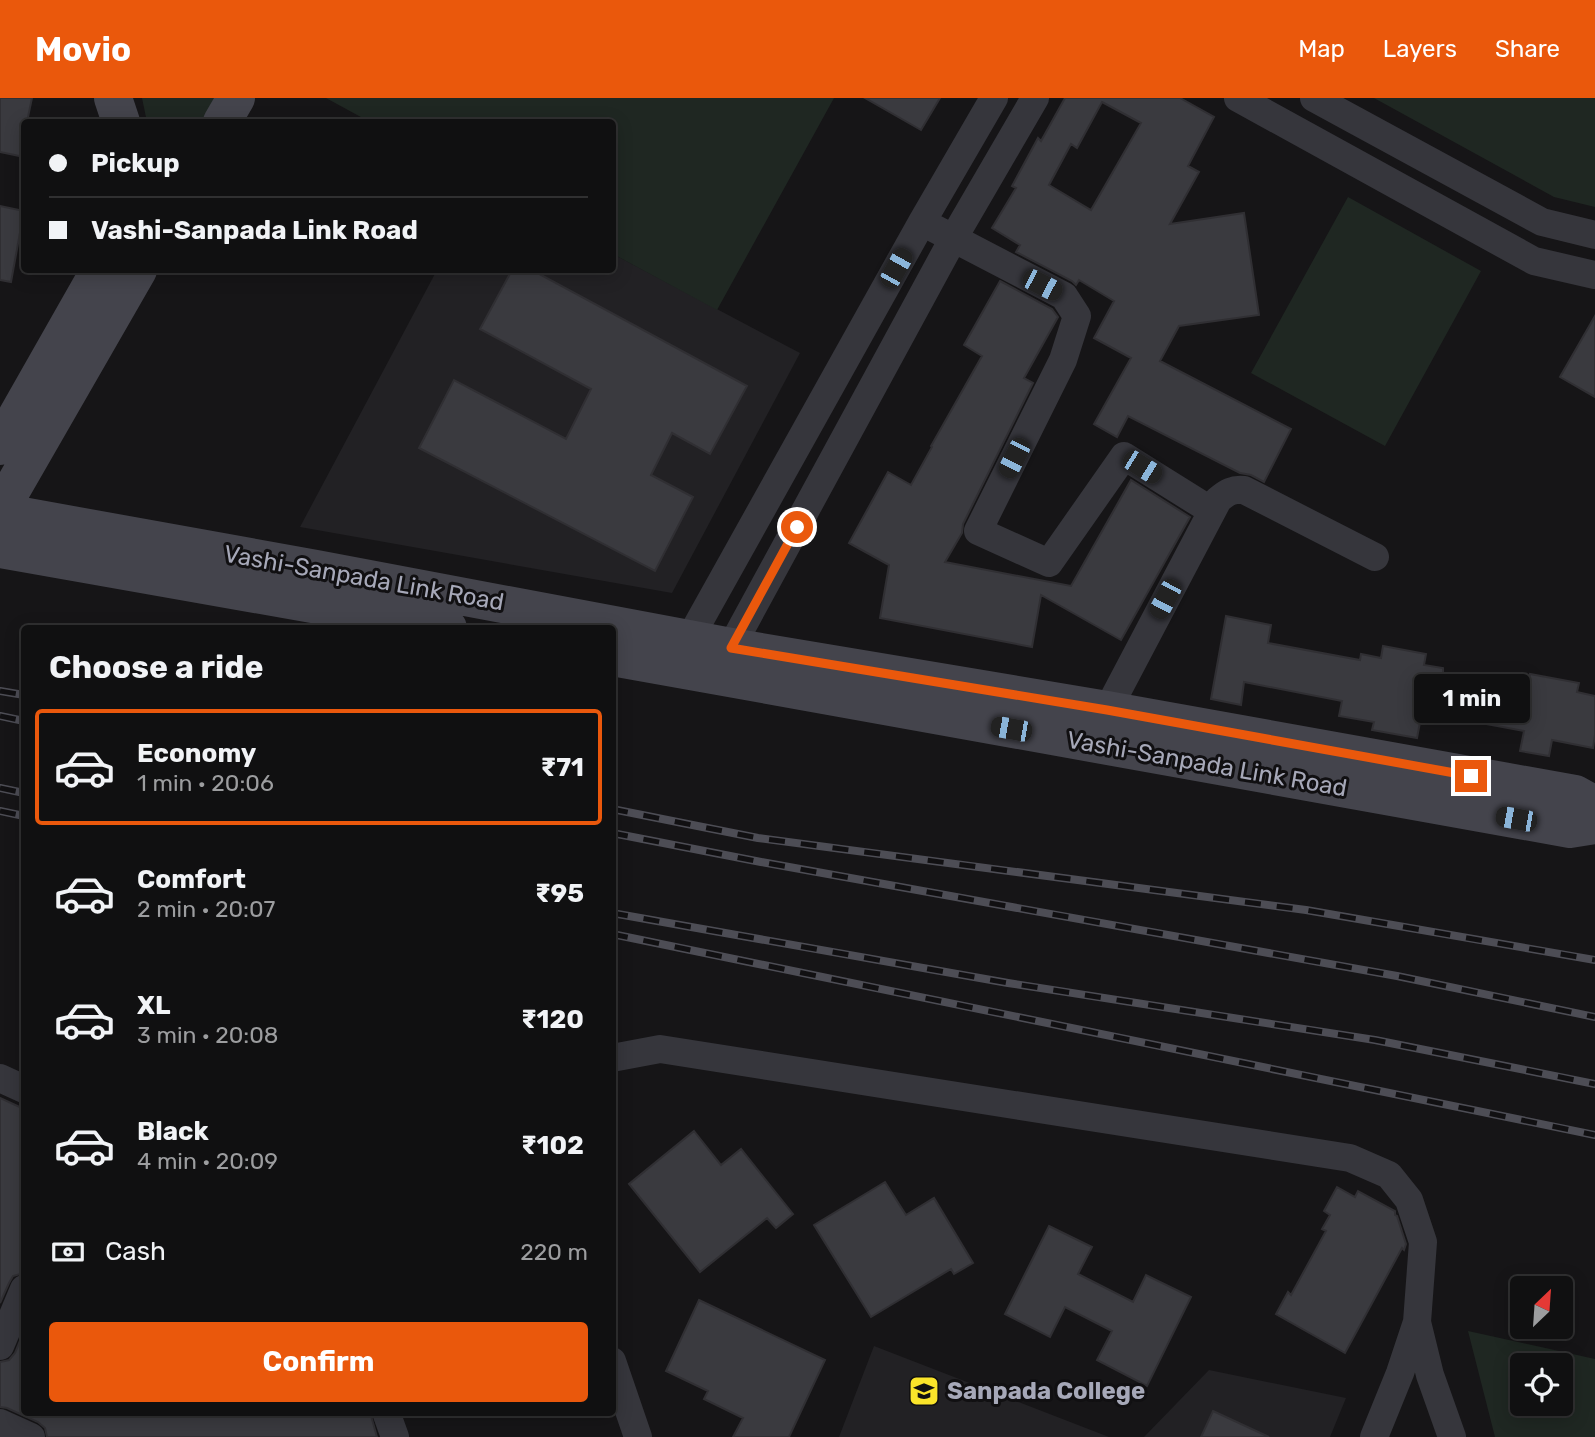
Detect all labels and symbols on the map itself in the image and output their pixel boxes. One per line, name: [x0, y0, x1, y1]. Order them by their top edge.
car: [877, 245, 916, 291]
car: [1019, 266, 1066, 304]
car: [996, 435, 1033, 481]
car: [1119, 447, 1166, 487]
route start: [781, 511, 813, 543]
street label: Vashi-Sanpada Link Road: [222, 540, 506, 616]
car: [1146, 576, 1185, 622]
callout: 1 min: [1413, 674, 1529, 724]
car: [989, 715, 1034, 743]
street label: Vashi-Sanpada Link Road: [1065, 726, 1349, 802]
route end: [1455, 760, 1487, 792]
car: [1494, 805, 1539, 833]
north arrow: [1510, 1276, 1573, 1339]
school or university icon: Sanpada College: [907, 1374, 941, 1408]
place label: Sanpada College: [947, 1377, 1145, 1405]

